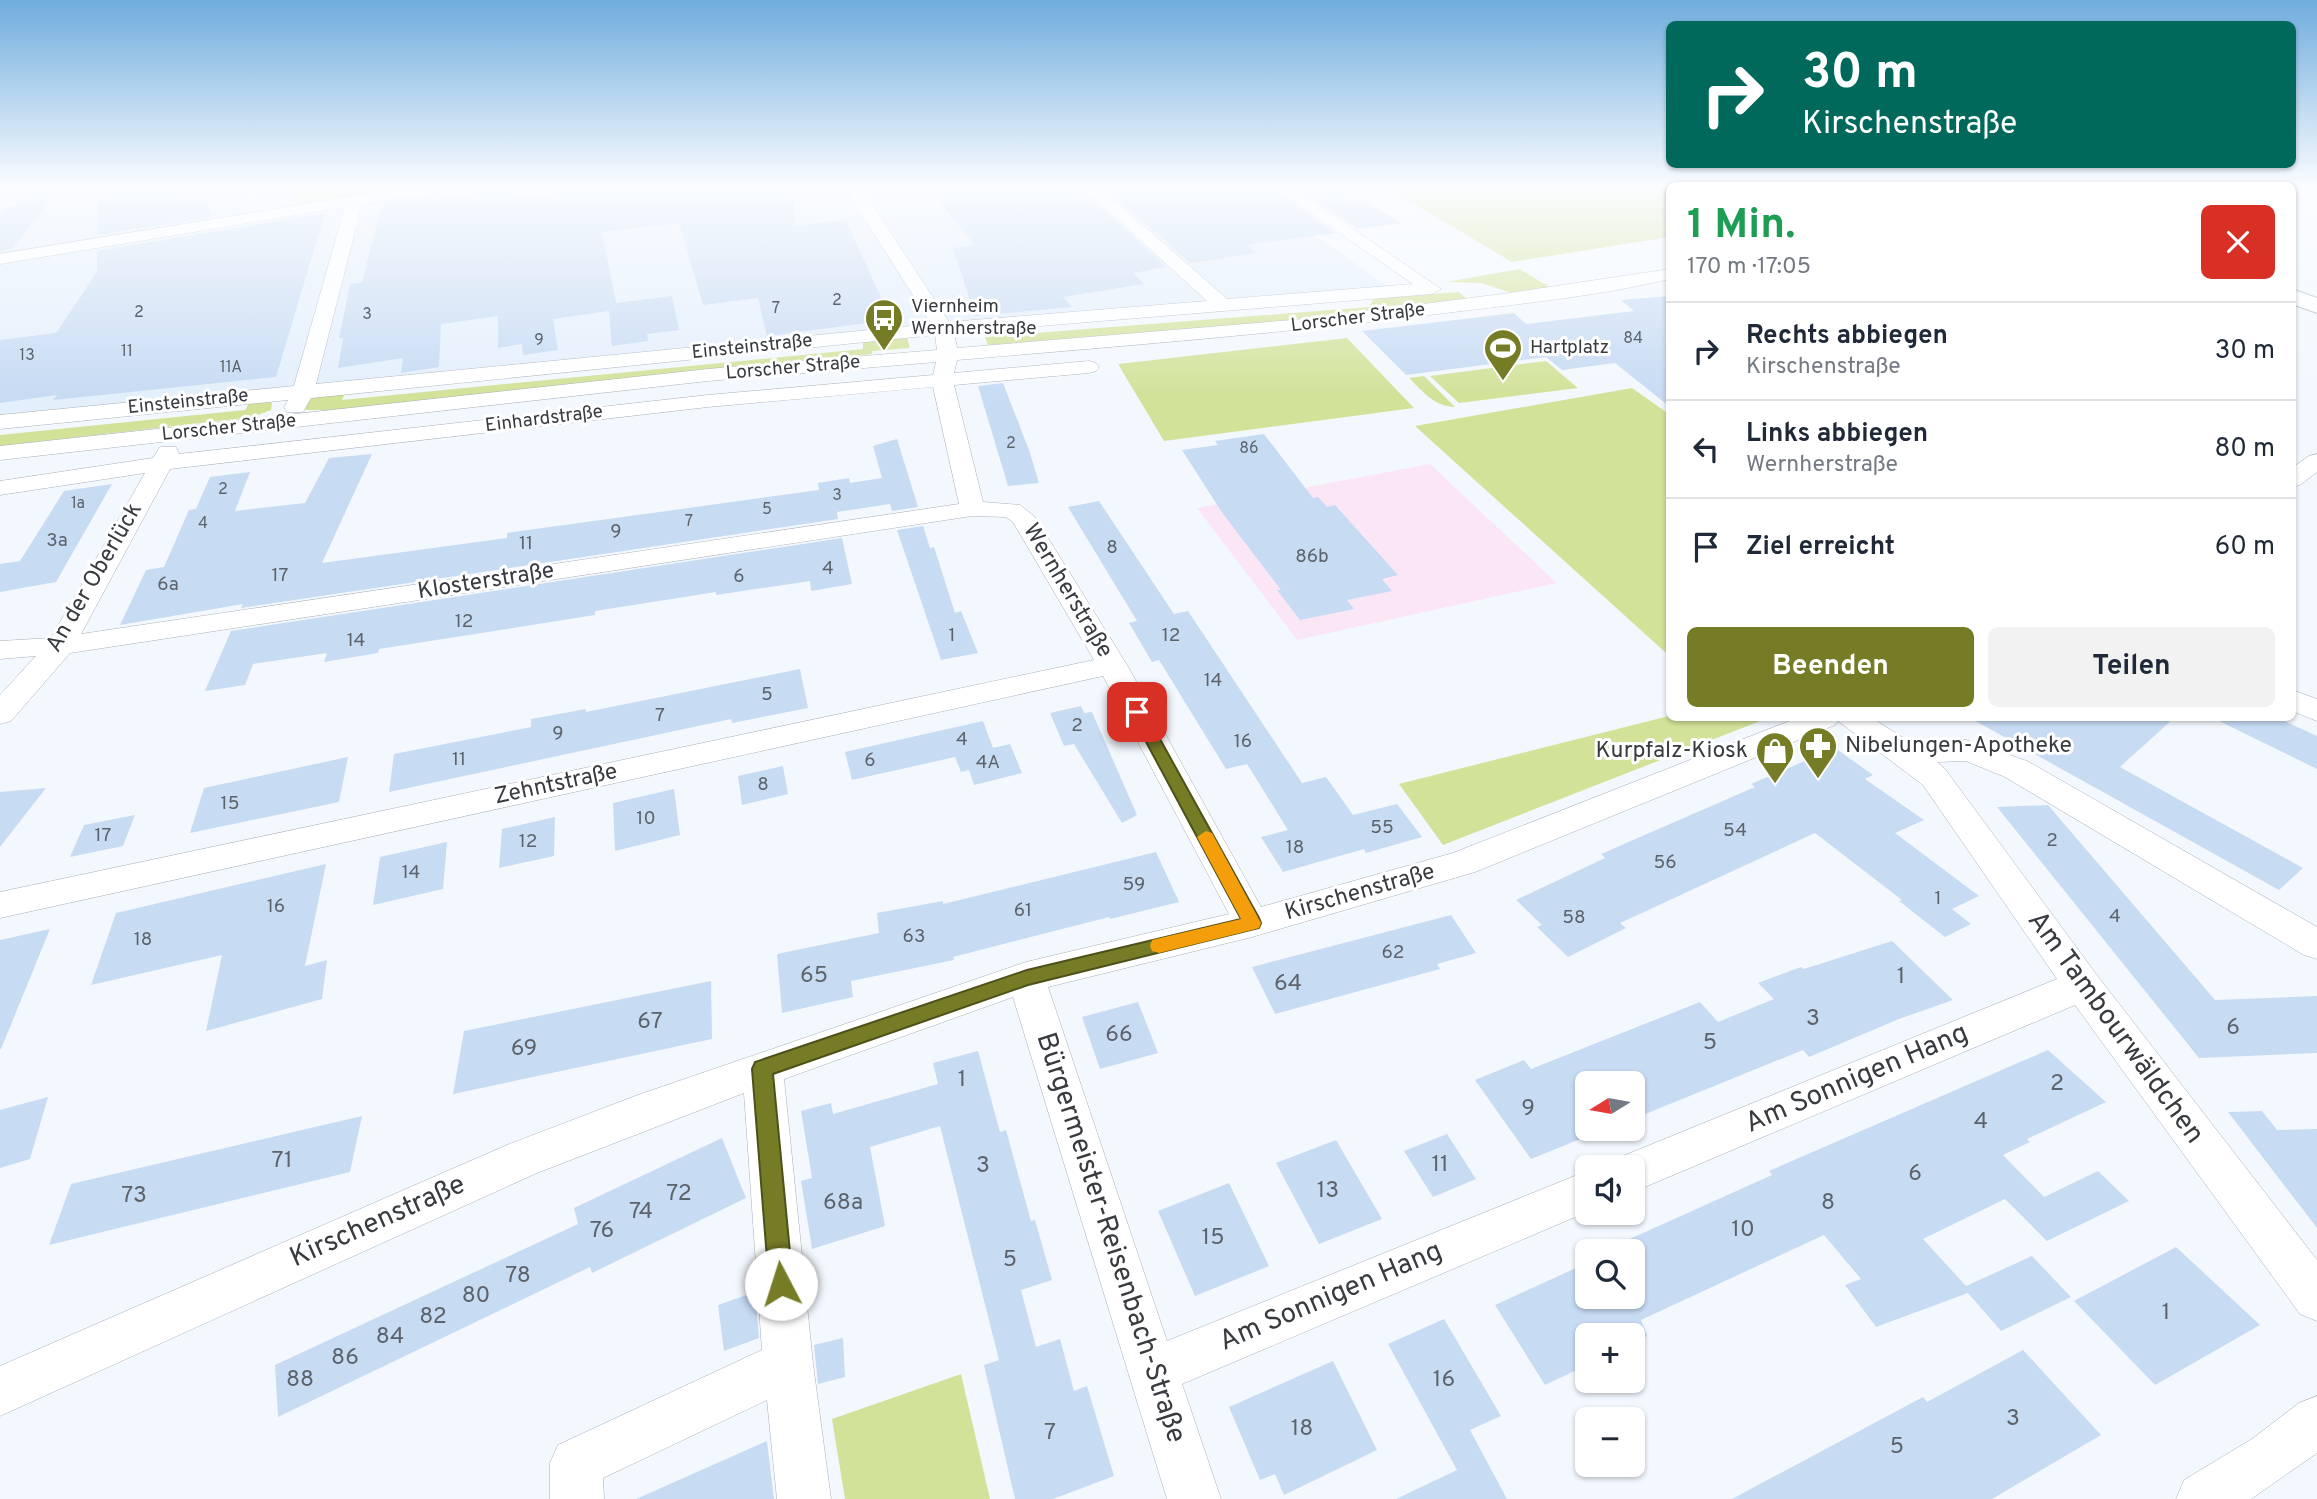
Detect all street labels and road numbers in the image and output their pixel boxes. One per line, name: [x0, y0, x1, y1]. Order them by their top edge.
street label: Lorscher Straße: [1289, 298, 1427, 338]
street label: Einsteinstraße: [690, 329, 814, 365]
street label: Lorscher Straße: [725, 350, 861, 386]
street label: Einsteinstraße: [126, 384, 250, 420]
street label: Einhardstraße: [484, 400, 604, 438]
street label: Lorscher Straße: [161, 409, 297, 447]
street label: An der Oberlück: [40, 498, 150, 658]
street label: Wernherstraße: [1015, 518, 1119, 664]
street label: Klosterstraße: [416, 557, 556, 607]
street label: Zehntstraße: [492, 758, 620, 812]
street label: Kirschenstraße: [1282, 858, 1438, 928]
street label: Am Tambourwäldchen: [2018, 905, 2212, 1151]
street label: Am Sonnigen Hang: [1740, 1016, 1974, 1142]
street label: Bürgermeister-Reisenbach-Straße: [1027, 1028, 1193, 1448]
street label: Kirschenstraße: [285, 1167, 471, 1277]
street label: Am Sonnigen Hang: [1214, 1234, 1448, 1360]

